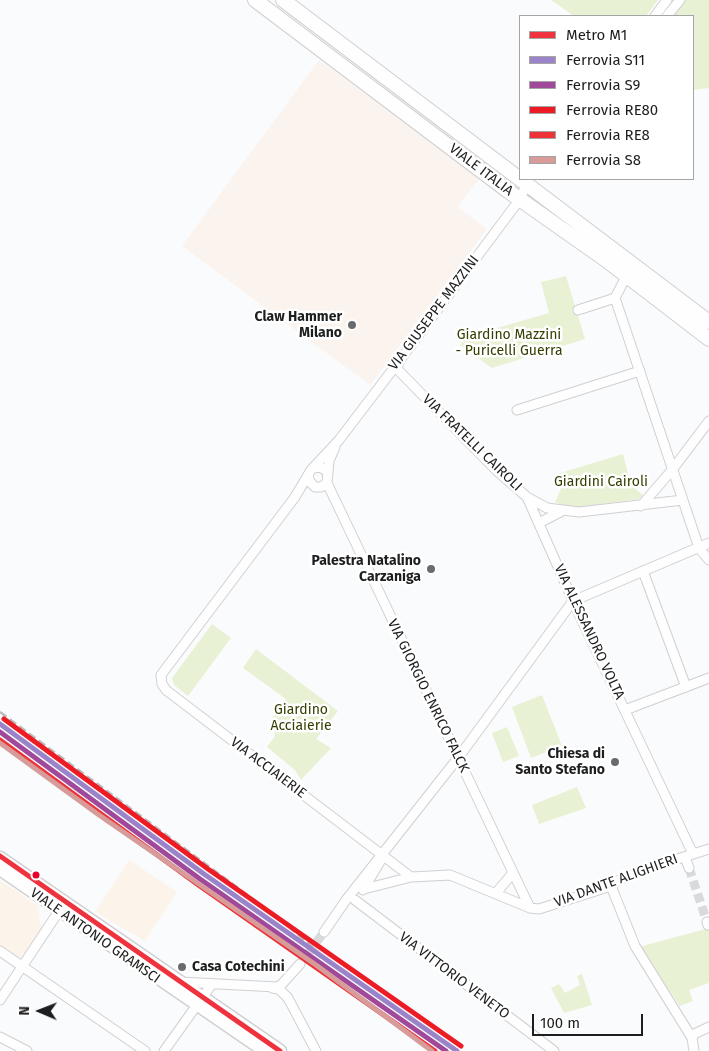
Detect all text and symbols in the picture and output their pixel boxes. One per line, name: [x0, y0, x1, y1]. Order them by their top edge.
legend: [519, 15, 694, 180]
text: Metro M1: [566, 26, 627, 44]
text: Ferrovia S11: [566, 51, 645, 69]
text: Ferrovia S9: [566, 76, 640, 94]
text: Ferrovia RE80: [566, 101, 658, 119]
text: Ferrovia RE8: [566, 126, 650, 144]
street label: VIALE ITALIA: [446, 140, 516, 200]
text: Ferrovia S8: [566, 151, 641, 169]
street label: VIA GIUSEPPE MAZZINI: [385, 252, 483, 374]
place label: Claw Hammer Milano: [255, 309, 342, 342]
marker: Claw Hammer Milano: [346, 319, 358, 331]
park label: Giardino Mazzini - Puricelli Guerra: [455, 327, 563, 360]
street label: VIA FRATELLI CAIROLI: [419, 391, 525, 495]
park label: Giardini Cairoli: [554, 474, 648, 490]
place label: Palestra Natalino Carzaniga: [312, 553, 421, 586]
street label: VIA ALESSANDRO VOLTA: [550, 562, 628, 702]
marker: Palestra Natalino Carzaniga: [425, 563, 437, 575]
street label: VIA GIORGIO ENRICO FALCK: [384, 617, 472, 775]
park label: Giardino Acciaierie: [270, 702, 332, 734]
street label: VIA ACCIAIERIE: [227, 734, 309, 802]
place label: Chiesa di Santo Stefano: [515, 746, 605, 779]
marker: Chiesa di Santo Stefano: [609, 756, 621, 768]
street label: VIA DANTE ALIGHIERI: [552, 851, 680, 911]
unlabelled marker: [31, 870, 41, 880]
street label: VIALE ANTONIO GRAMSCI: [27, 885, 163, 987]
street label: VIA VITTORIO VENETO: [395, 929, 513, 1023]
place label: Casa Cotechini: [192, 959, 285, 975]
marker: Casa Cotechini: [176, 961, 188, 973]
north arrow: [15, 986, 65, 1036]
scale bar: [534, 1004, 645, 1036]
text: N: [16, 1006, 33, 1016]
text: 100 m: [540, 1014, 580, 1032]

